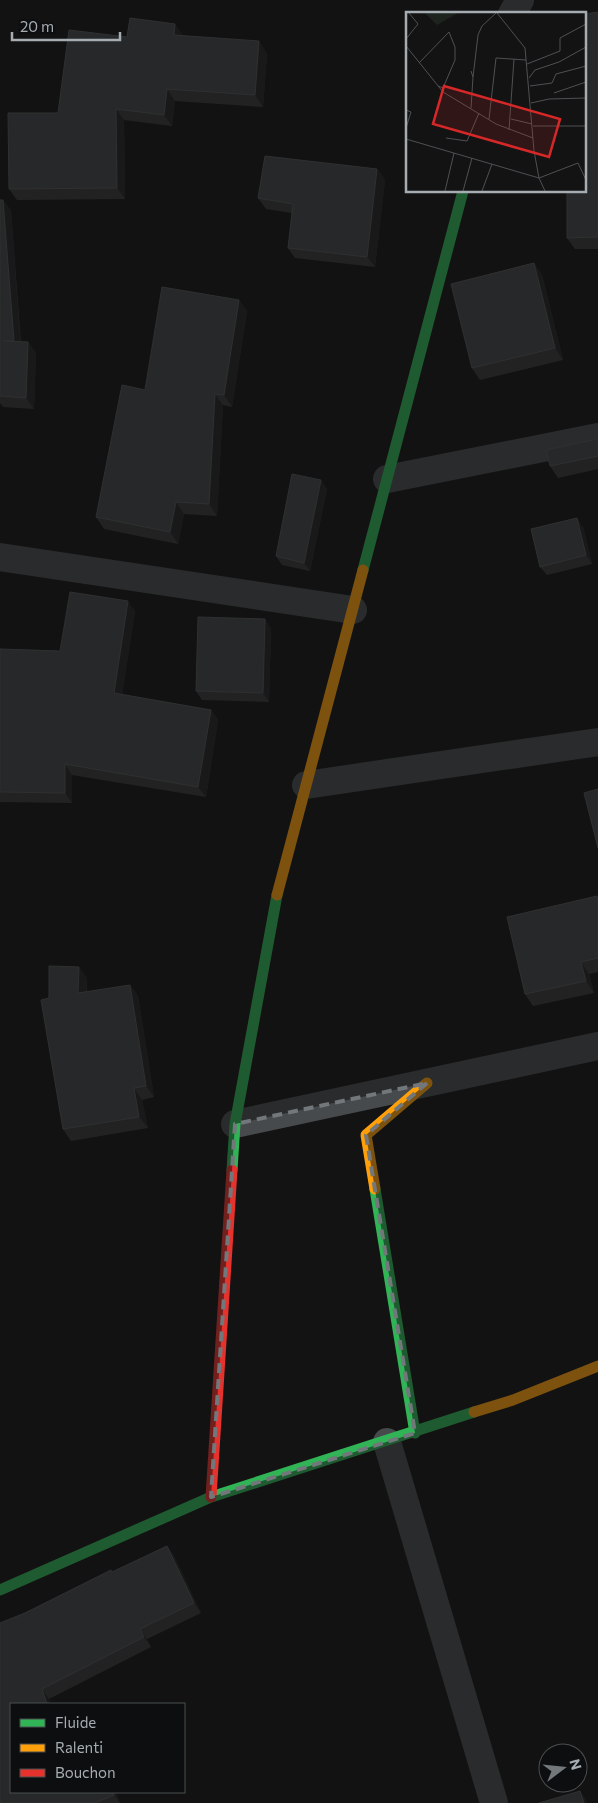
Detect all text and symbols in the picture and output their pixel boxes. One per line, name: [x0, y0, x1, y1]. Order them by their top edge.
scale bar: [12, 10, 120, 42]
inset map: [406, 12, 586, 192]
text: 20 m: [20, 17, 54, 35]
legend: [10, 1703, 185, 1793]
text: Fluide: [55, 1713, 96, 1731]
text: Ralenti: [55, 1738, 103, 1756]
north arrow: [538, 1743, 588, 1793]
text: N: [566, 1757, 586, 1772]
text: Bouchon: [55, 1763, 116, 1781]

